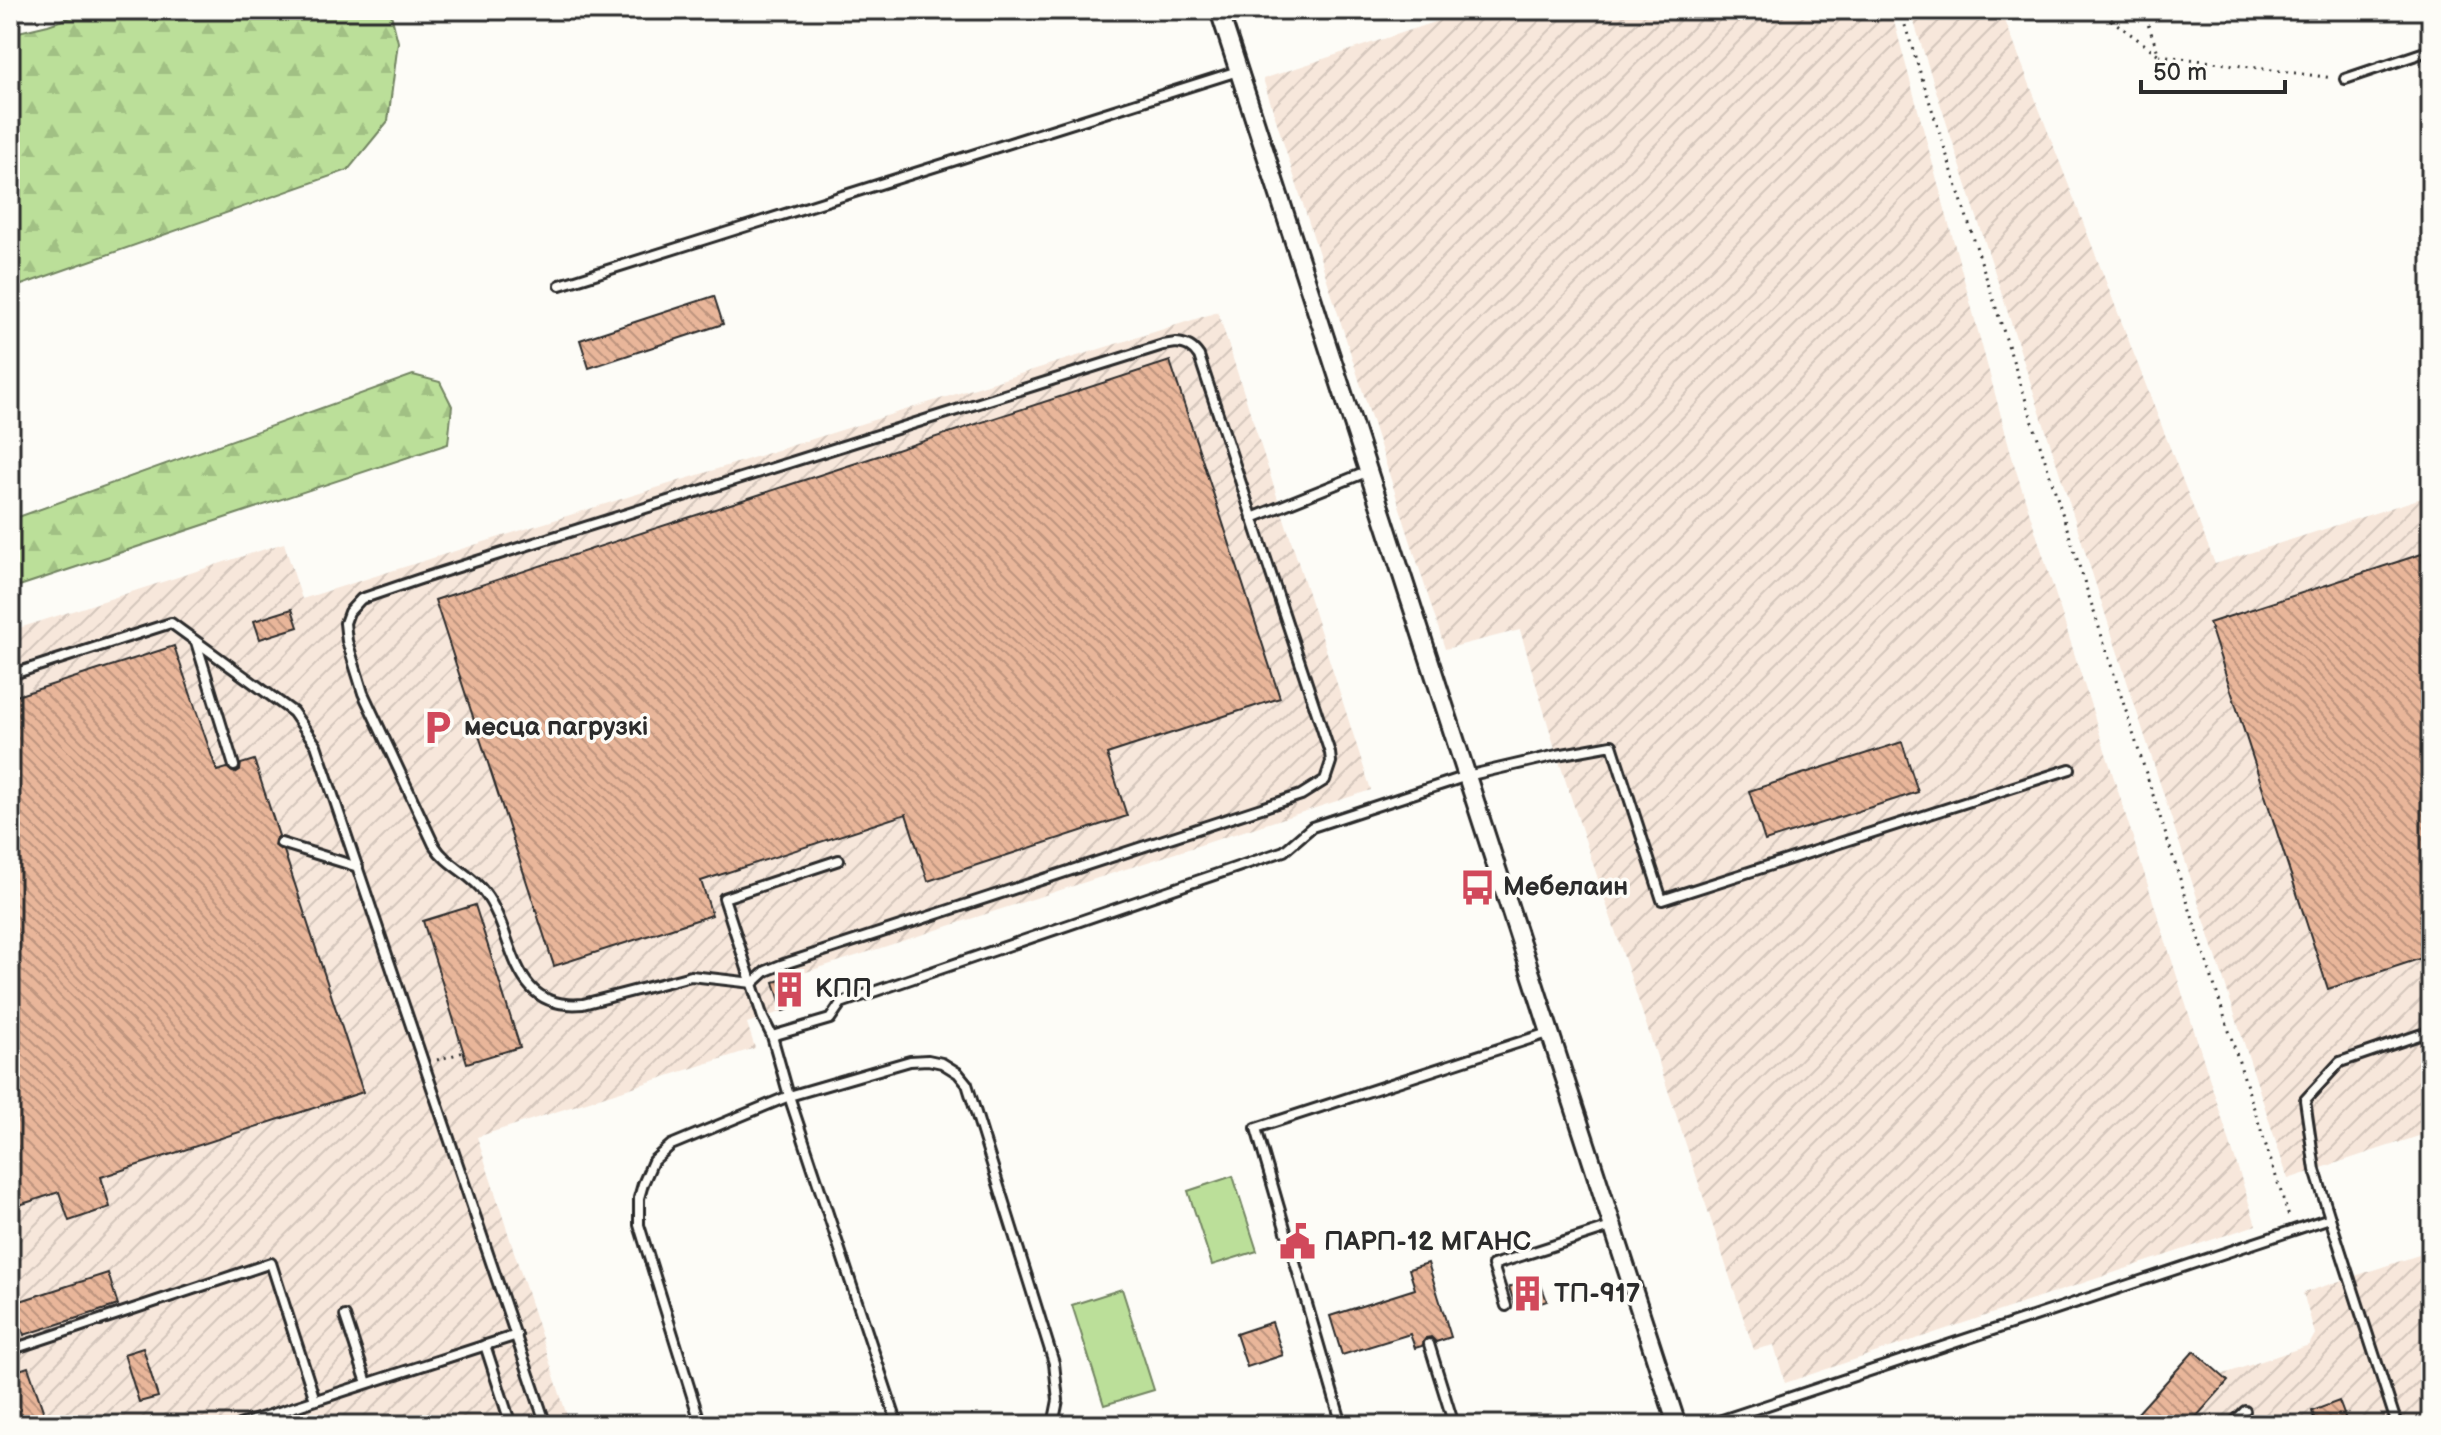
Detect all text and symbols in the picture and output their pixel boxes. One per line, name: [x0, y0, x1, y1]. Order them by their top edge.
scale bar: [2141, 44, 2285, 94]
text: 50 m: [2153, 58, 2207, 87]
parking icon: месца пагрузкі: [419, 708, 457, 746]
place label: месца пагрузкі: [464, 712, 648, 743]
bus stop icon: Мебелаин: [1458, 868, 1496, 906]
place label: Мебелаин: [1503, 872, 1628, 903]
building icon: КПП: [770, 970, 808, 1008]
place label: КПП: [815, 974, 872, 1005]
public building icon: ПАРП-12 МГАНС: [1279, 1223, 1317, 1261]
place label: ПАРП-12 МГАНС: [1324, 1227, 1531, 1258]
building icon: ТП-917: [1509, 1275, 1547, 1313]
place label: ТП-917: [1554, 1279, 1640, 1310]

